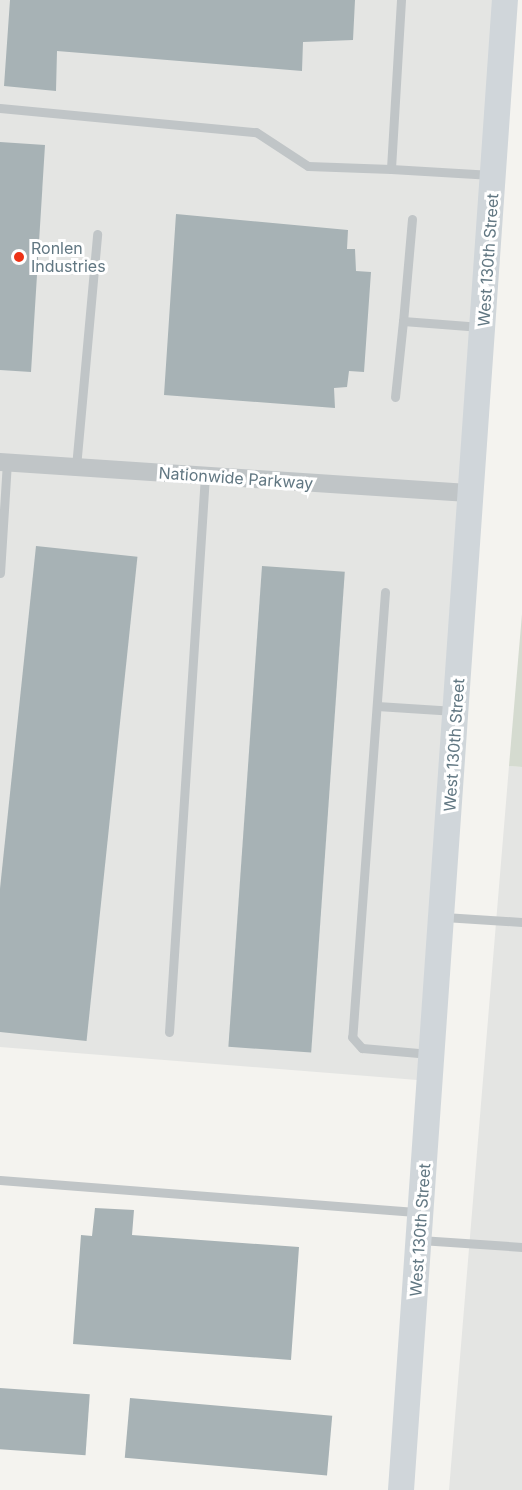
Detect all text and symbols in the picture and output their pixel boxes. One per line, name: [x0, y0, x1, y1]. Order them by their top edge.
street label: West 130th Street: [474, 193, 502, 327]
place label: Ronlen Industries: [31, 238, 106, 276]
marker: Ronlen Industries: [12, 250, 26, 264]
street label: Nationwide Parkway: [158, 463, 314, 493]
street label: West 130th Street: [440, 678, 468, 812]
street label: West 130th Street: [406, 1163, 434, 1297]

